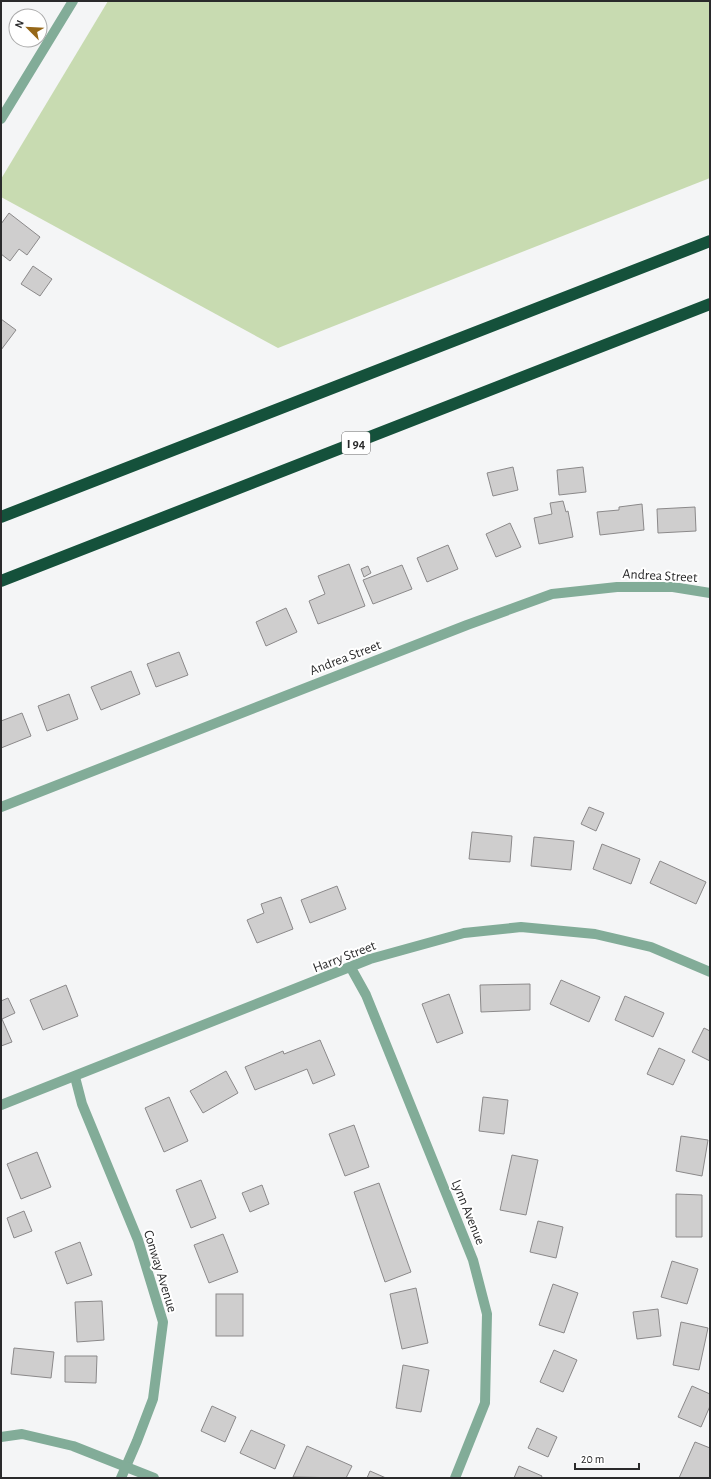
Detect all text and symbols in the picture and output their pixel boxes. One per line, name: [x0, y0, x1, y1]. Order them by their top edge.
north arrow: [8, 8, 48, 48]
text: N: [13, 18, 26, 30]
road number: I 94: [342, 432, 370, 454]
street label: Andrea Street: [622, 567, 698, 585]
street label: Andrea Street: [308, 638, 383, 678]
street label: Harry Street: [311, 938, 378, 975]
street label: Lynn Avenue: [449, 1178, 487, 1247]
street label: Conway Avenue: [141, 1228, 179, 1314]
scale bar: [575, 1445, 639, 1471]
text: 20 m: [581, 1453, 604, 1465]

